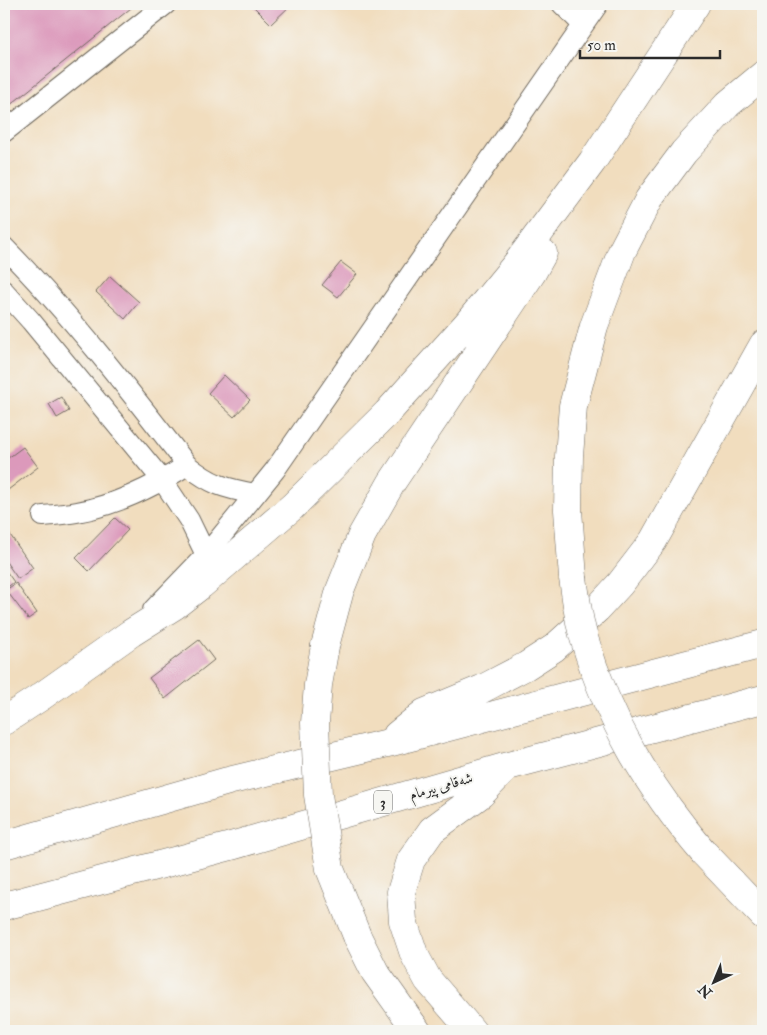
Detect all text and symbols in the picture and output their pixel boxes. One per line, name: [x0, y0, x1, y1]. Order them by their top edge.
scale bar: [580, 28, 720, 60]
text: 50 m: [587, 36, 616, 55]
street label: شەقامی پیرمام: [407, 768, 476, 807]
road number: 3: [374, 790, 392, 814]
north arrow: [690, 958, 740, 1008]
text: N: [695, 980, 716, 1002]

